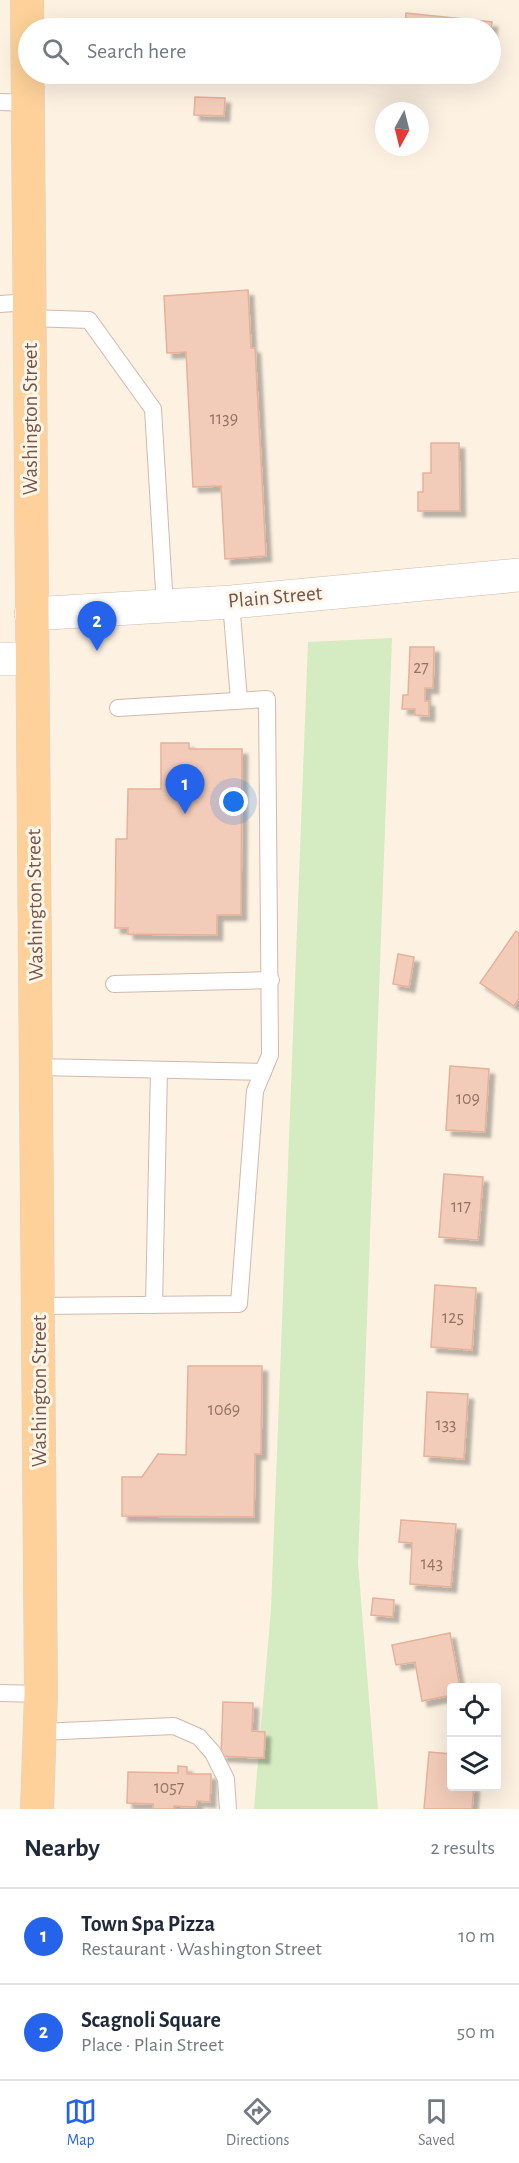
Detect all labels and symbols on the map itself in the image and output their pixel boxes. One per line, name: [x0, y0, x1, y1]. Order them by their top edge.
north arrow: [375, 102, 429, 156]
street label: Washington Street: [20, 343, 41, 495]
house number: 1139: [210, 410, 238, 428]
street label: Plain Street: [227, 582, 323, 612]
pin: 2: [78, 602, 116, 651]
house number: 27: [413, 659, 429, 677]
pin: 1: [166, 764, 204, 814]
your location: [219, 787, 248, 816]
street label: Washington Street: [23, 828, 47, 981]
house number: 109: [456, 1090, 480, 1108]
house number: 117: [451, 1198, 471, 1216]
house number: 125: [442, 1309, 464, 1327]
street label: Washington Street: [29, 1315, 50, 1467]
house number: 1069: [208, 1401, 240, 1419]
house number: 133: [435, 1416, 457, 1434]
house number: 143: [421, 1555, 443, 1573]
house number: 1057: [154, 1779, 184, 1797]

